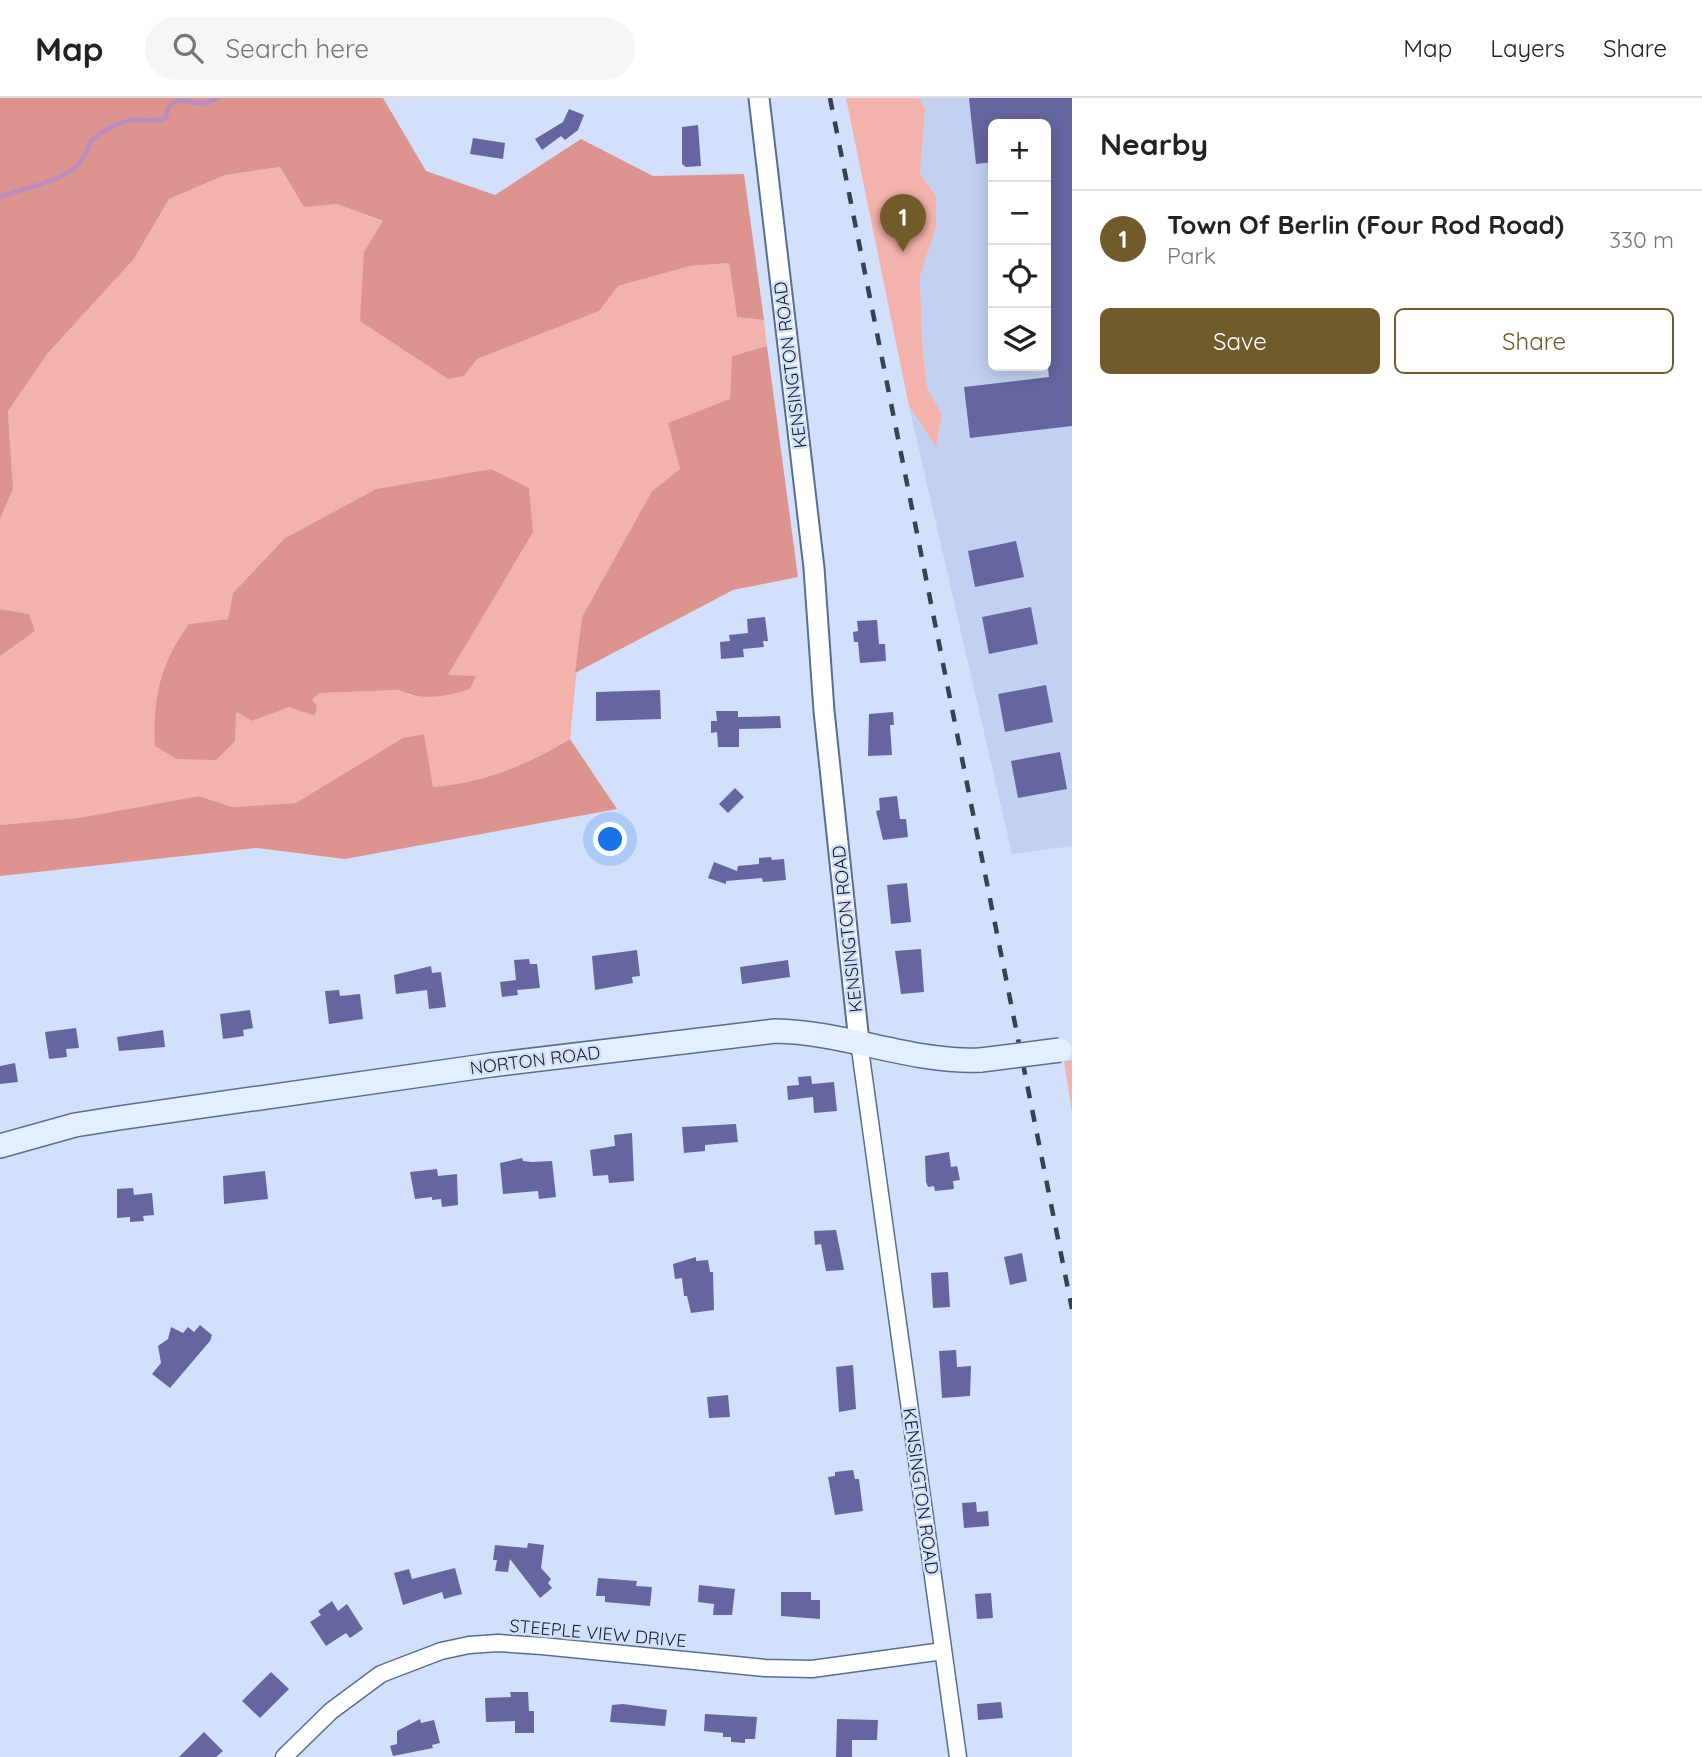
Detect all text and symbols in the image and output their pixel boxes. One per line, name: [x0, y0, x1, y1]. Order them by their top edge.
search box: [145, 17, 635, 80]
text: Map: [35, 28, 103, 69]
icon: search: [169, 29, 207, 67]
text: Search here: [225, 32, 369, 65]
text: Map: [1403, 33, 1452, 63]
text: Layers: [1490, 33, 1565, 63]
text: Share: [1603, 33, 1667, 63]
map controls: [988, 119, 1051, 371]
button: +: [988, 119, 1051, 182]
text: Nearby: [1100, 125, 1208, 163]
button: −: [988, 182, 1051, 245]
pin: 1: [880, 194, 926, 252]
text: Town Of Berlin (Four Rod Road): [1167, 208, 1564, 241]
text: 1: [1119, 225, 1127, 254]
text: 330 m: [1609, 225, 1674, 254]
text: Park: [1167, 241, 1216, 270]
button: locate: [988, 245, 1051, 308]
street label: KENSINGTON ROAD: [768, 280, 812, 450]
button: layers: [988, 308, 1051, 371]
button: Save: [1100, 308, 1380, 374]
button: Share: [1394, 308, 1674, 374]
your location: [593, 822, 627, 856]
street label: KENSINGTON ROAD: [827, 844, 867, 1014]
street label: NORTON ROAD: [469, 1041, 602, 1079]
street label: KENSINGTON ROAD: [898, 1406, 944, 1576]
street label: STEEPLE VIEW DRIVE: [509, 1614, 687, 1652]

